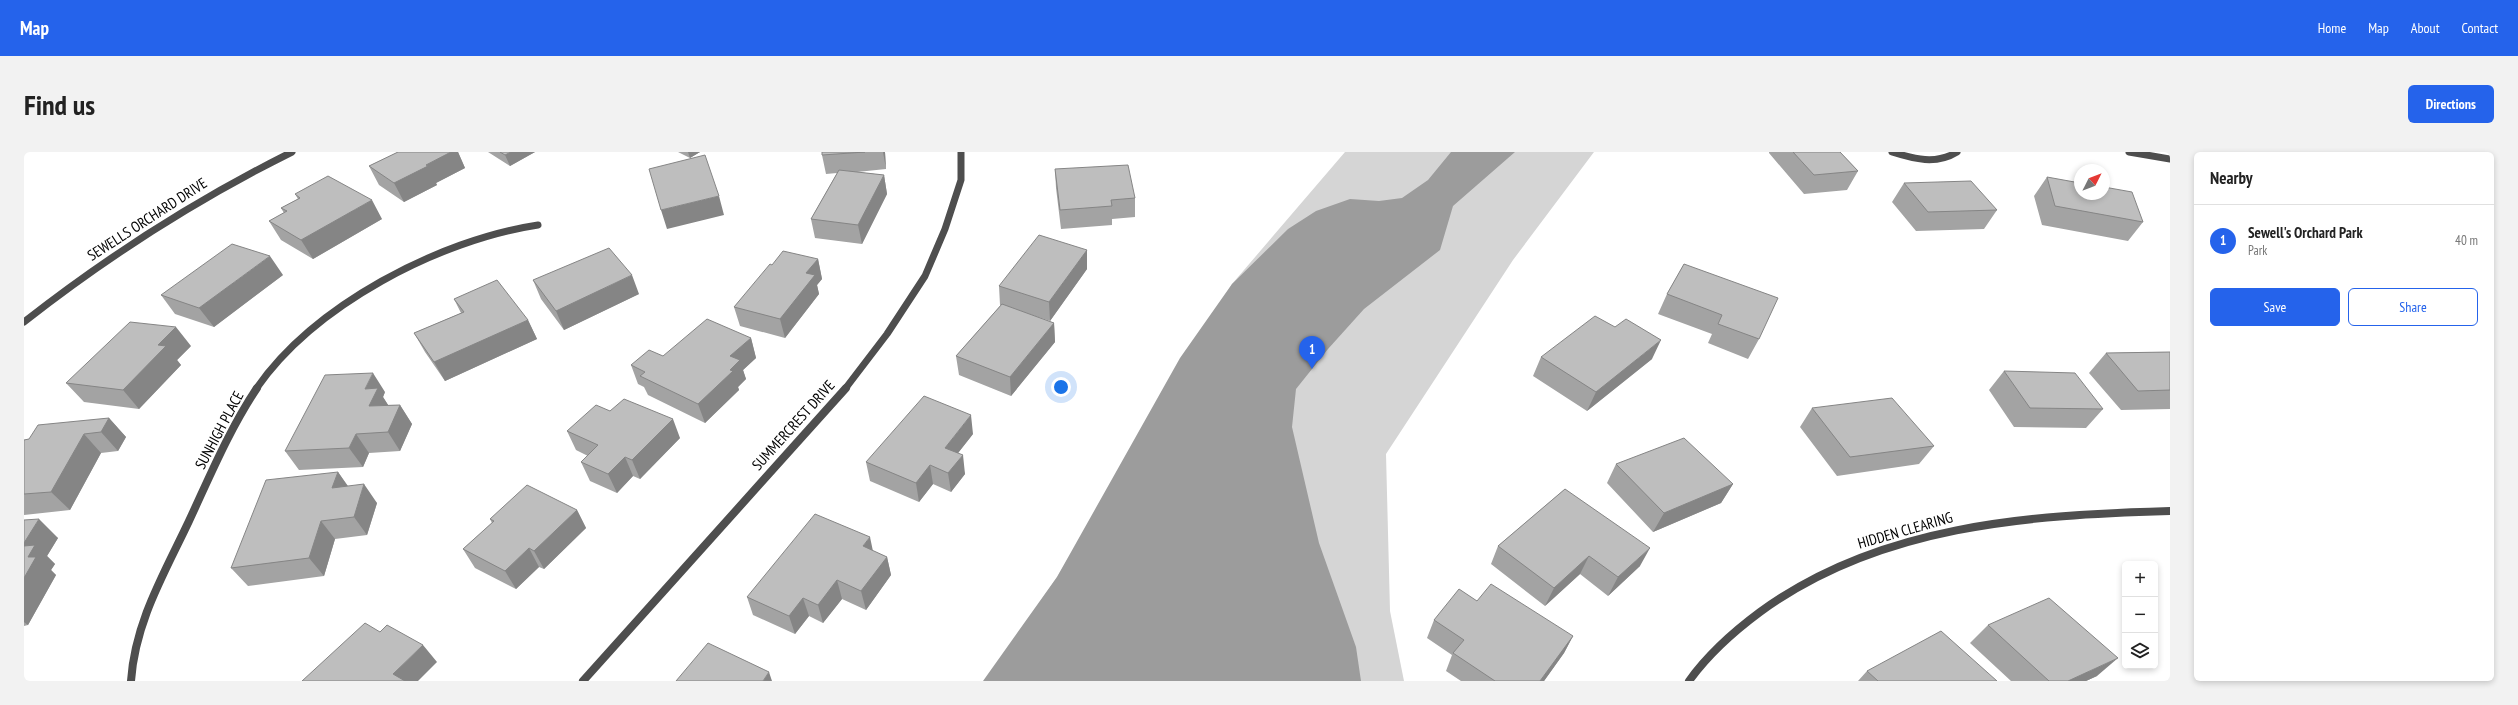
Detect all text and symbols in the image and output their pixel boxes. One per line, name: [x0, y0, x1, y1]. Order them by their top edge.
text: Map: [20, 16, 49, 40]
text: Home: [2318, 19, 2346, 37]
text: Map: [2368, 19, 2389, 37]
text: About: [2411, 19, 2440, 37]
text: Contact: [2462, 19, 2498, 37]
button: Directions: [2408, 85, 2494, 123]
text: Find us: [24, 86, 95, 123]
north arrow: [2074, 164, 2110, 200]
text: Nearby: [2210, 167, 2253, 189]
street label: SEWELLS ORCHARD DRIVE: [84, 173, 210, 265]
text: Sewell's Orchard Park: [2248, 223, 2363, 242]
text: 1: [2220, 232, 2226, 249]
text: 40 m: [2455, 232, 2478, 249]
text: Park: [2248, 242, 2267, 259]
button: Save: [2210, 288, 2340, 326]
button: Share: [2348, 288, 2478, 326]
pin: 1: [1299, 336, 1325, 369]
street label: SUMMERCREST DRIVE: [748, 376, 838, 474]
your location: [1051, 377, 1071, 397]
street label: SUNHIGH PLACE: [191, 388, 247, 472]
street label: HIDDEN CLEARING: [1855, 507, 1955, 553]
map controls: [2122, 561, 2158, 669]
button: +: [2122, 561, 2158, 597]
button: −: [2122, 597, 2158, 633]
button: layers: [2122, 633, 2158, 669]

